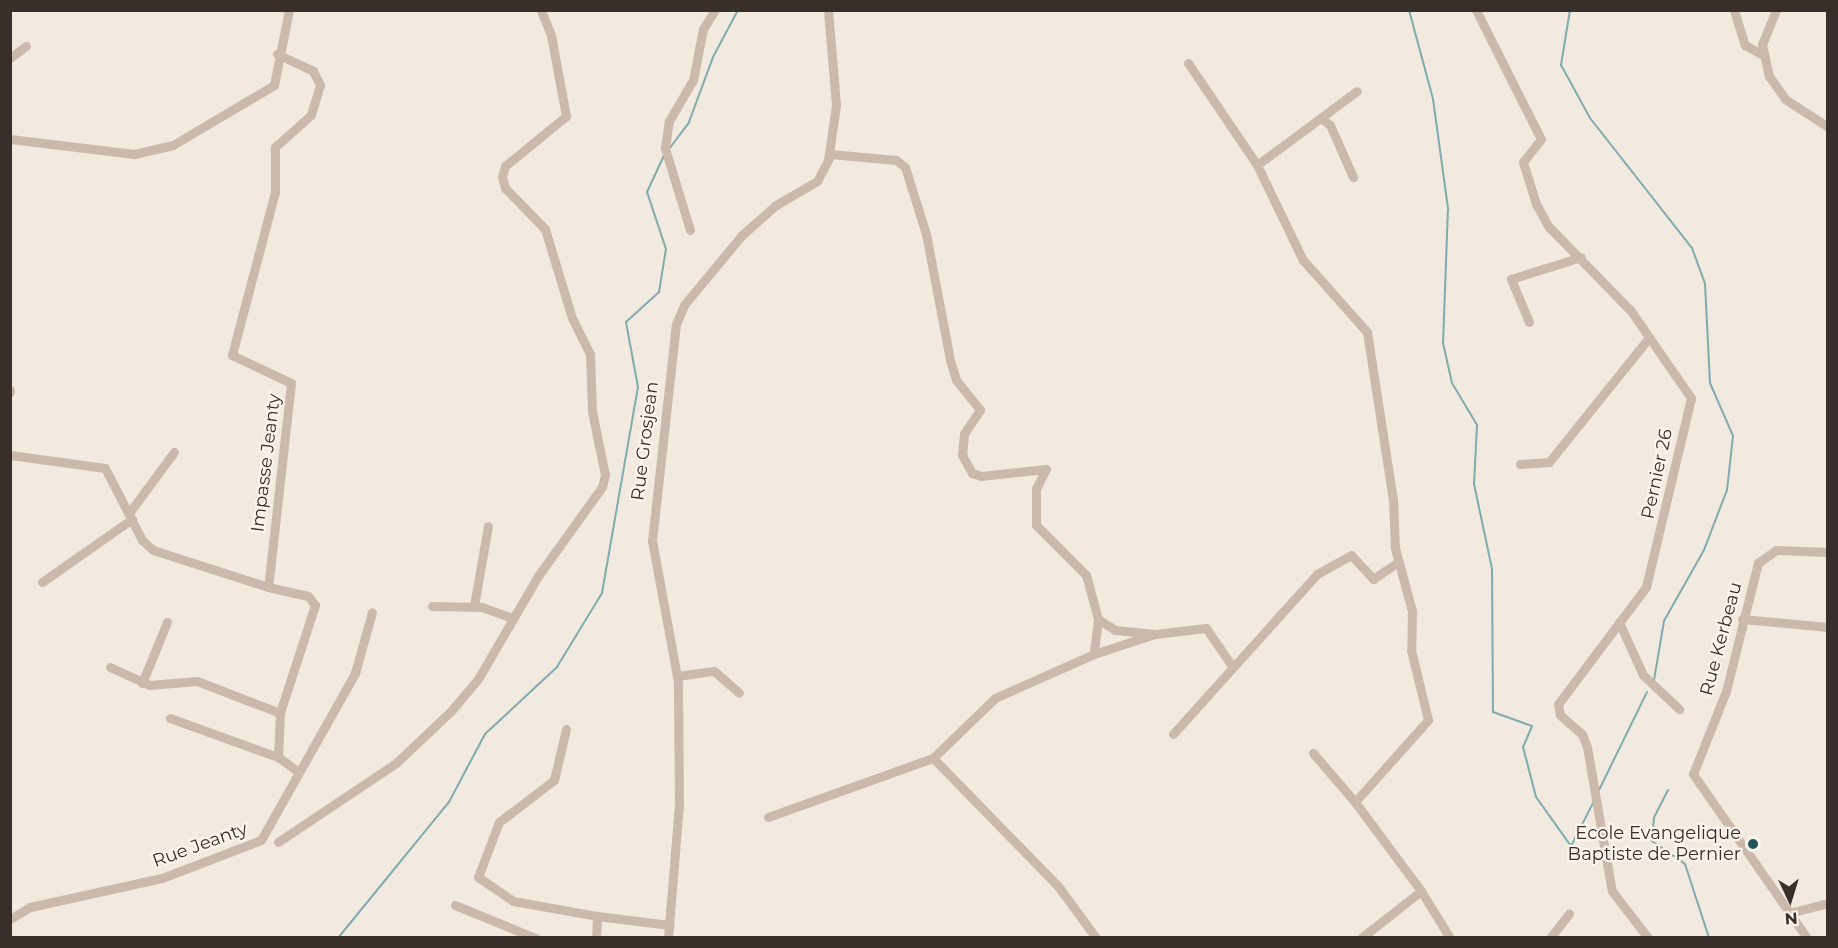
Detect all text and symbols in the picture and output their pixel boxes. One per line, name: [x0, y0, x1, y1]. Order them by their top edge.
street label: Rue Grosjean: [627, 380, 663, 502]
street label: Impasse Jeanty: [247, 393, 285, 533]
street label: Pernier 26: [1637, 427, 1677, 521]
street label: Rue Kerbeau: [1695, 580, 1747, 698]
street label: Rue Jeanty: [150, 818, 250, 872]
place label: Ecole Evangelique Baptiste de Pernier: [1568, 823, 1741, 866]
marker: Ecole Evangelique Baptiste de Pernier: [1746, 837, 1760, 851]
north arrow: [1760, 870, 1820, 930]
text: N: [1784, 909, 1798, 928]

